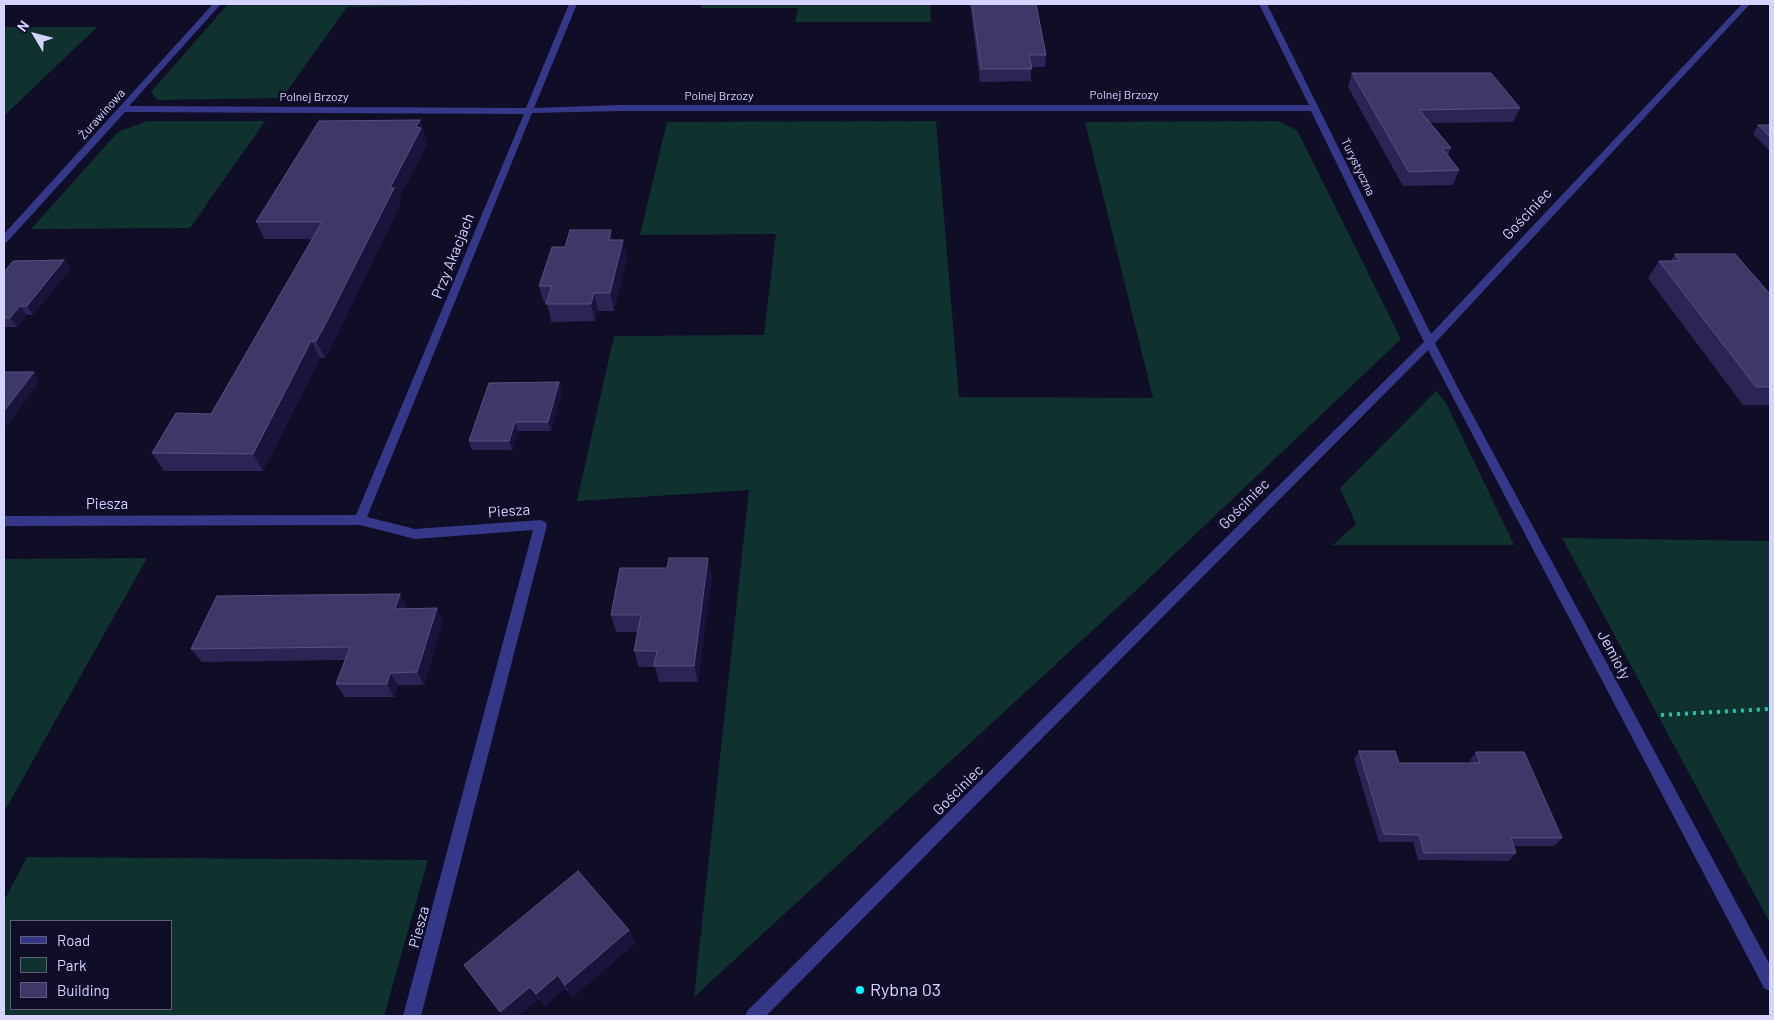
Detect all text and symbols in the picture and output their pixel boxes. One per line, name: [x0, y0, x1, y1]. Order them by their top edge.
north arrow: [10, 10, 60, 60]
text: N: [13, 17, 32, 35]
street label: Żurawinowa: [76, 86, 128, 142]
street label: Polnej Brzozy: [1090, 88, 1158, 102]
street label: Polnej Brzozy: [685, 89, 753, 103]
street label: Polnej Brzozy: [280, 90, 348, 104]
street label: Turystyczna: [1338, 136, 1378, 198]
street label: Gościniec: [1499, 184, 1555, 244]
street label: Przy Akacjach: [428, 211, 478, 301]
street label: Gościniec: [1215, 475, 1273, 533]
street label: Piesza: [86, 495, 128, 513]
street label: Piesza: [487, 501, 531, 521]
street label: Jemioły: [1594, 627, 1634, 683]
street label: Gościniec: [929, 761, 987, 819]
street label: Piesza: [405, 904, 433, 950]
legend: [10, 920, 172, 1010]
text: Road: [57, 931, 90, 949]
text: Park: [57, 956, 86, 974]
place label: Rybna 03: [870, 979, 941, 1001]
text: Building: [57, 981, 110, 999]
marker: Rybna 03: [854, 984, 866, 996]

